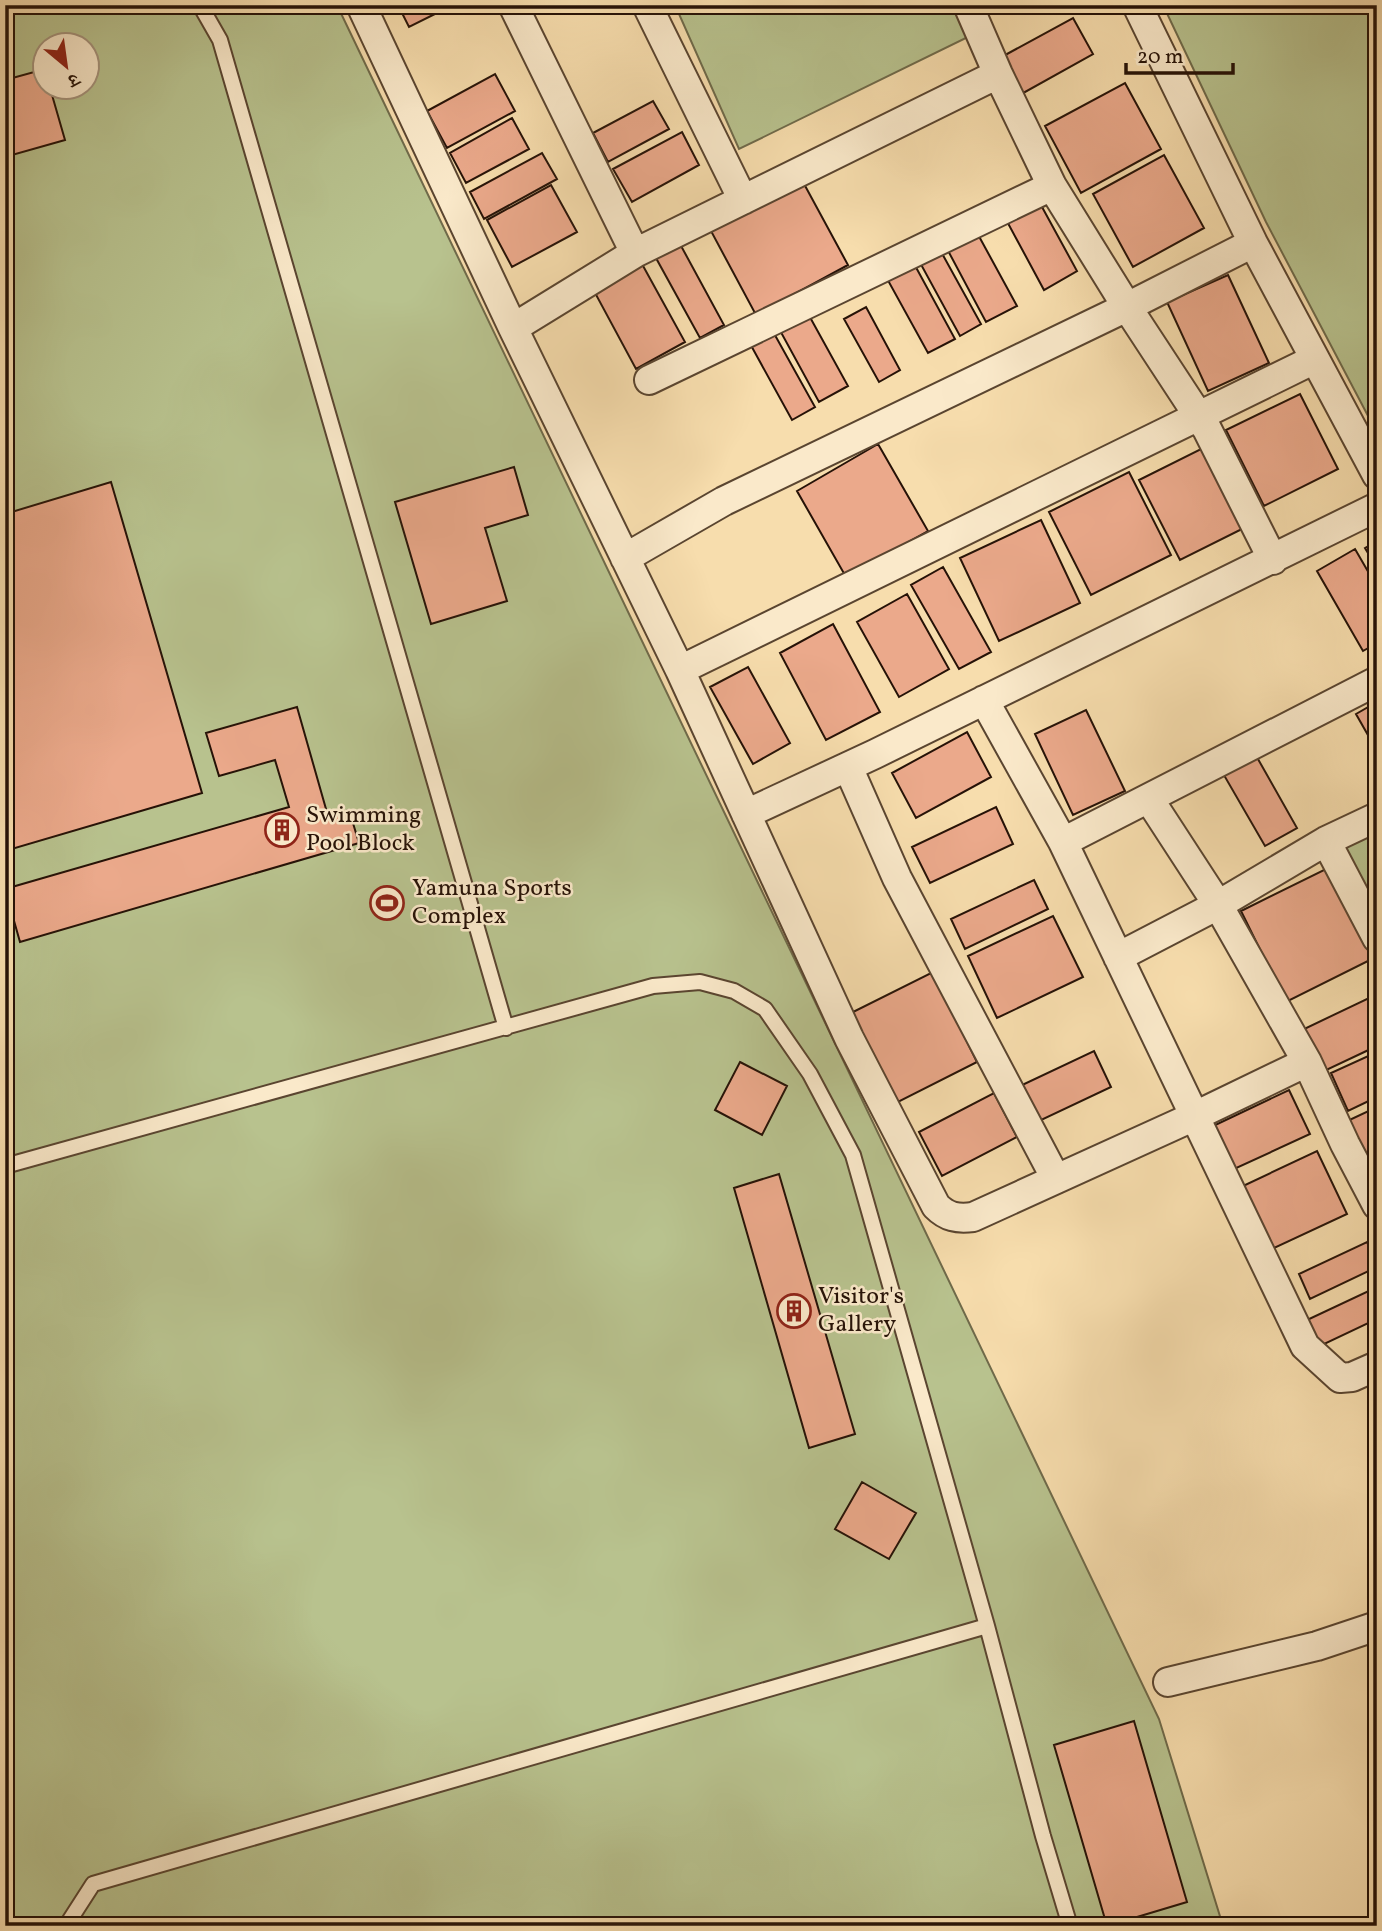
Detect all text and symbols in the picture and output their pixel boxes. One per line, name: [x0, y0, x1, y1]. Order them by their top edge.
north arrow: [32, 32, 102, 102]
scale bar: [1126, 32, 1233, 76]
text: 20 m: [1137, 43, 1183, 72]
text: उ: [62, 64, 86, 93]
place label: Swimming Pool Block: [306, 799, 421, 861]
building icon: Swimming Pool Block: [263, 811, 301, 849]
place label: Yamuna Sports Complex: [412, 872, 572, 934]
sports icon: Yamuna Sports Complex: [368, 884, 406, 922]
place label: Visitor's Gallery: [818, 1280, 904, 1342]
building icon: Visitor's Gallery: [775, 1292, 813, 1330]

